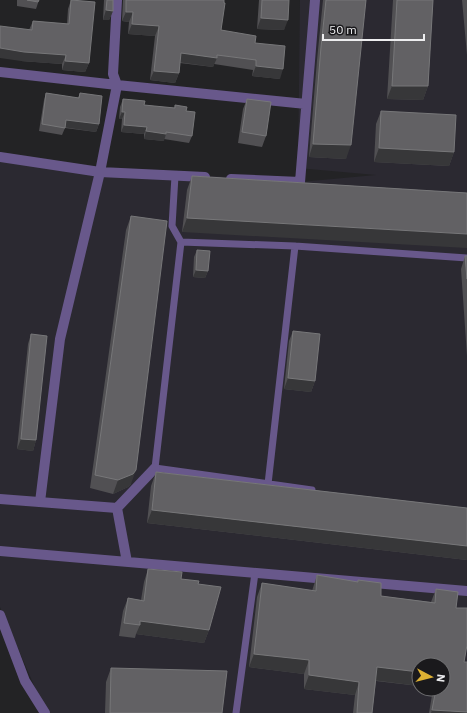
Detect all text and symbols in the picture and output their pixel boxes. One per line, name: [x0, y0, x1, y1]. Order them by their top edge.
scale bar: [323, 16, 424, 42]
text: 50 m: [329, 22, 357, 37]
north arrow: [411, 657, 451, 697]
text: N: [433, 673, 448, 683]

